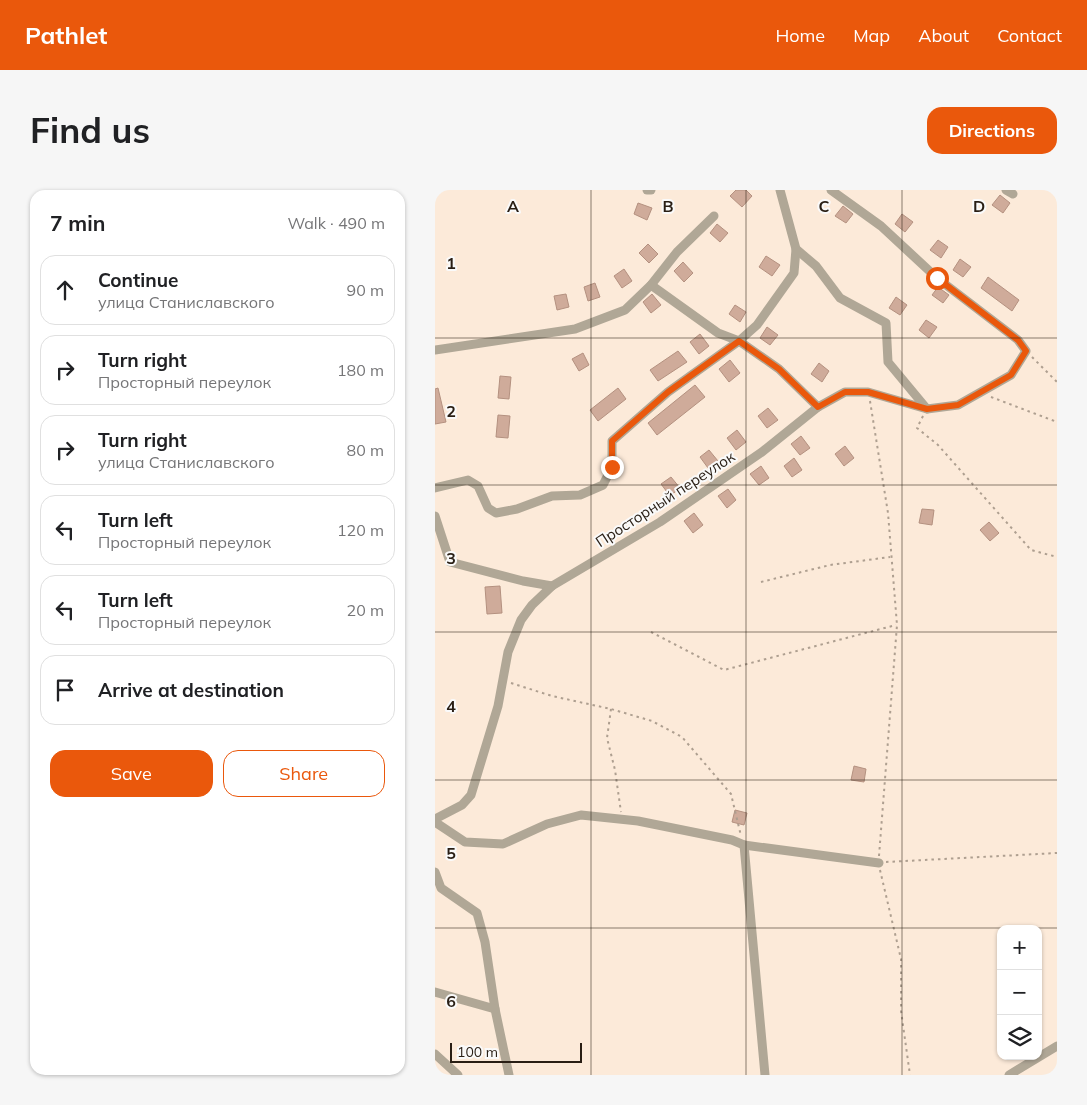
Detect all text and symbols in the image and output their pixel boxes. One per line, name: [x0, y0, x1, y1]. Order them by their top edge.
text: Pathlet: [25, 20, 107, 50]
text: Home: [775, 24, 825, 47]
text: Map: [853, 24, 890, 47]
text: About: [918, 24, 969, 47]
text: Contact: [997, 24, 1062, 47]
button: Directions: [927, 107, 1057, 154]
text: Find us: [30, 108, 150, 152]
text: A: [507, 196, 519, 216]
text: B: [662, 196, 674, 216]
text: C: [819, 196, 830, 216]
text: D: [973, 196, 985, 216]
text: 7 min: [50, 210, 105, 236]
text: Walk · 490 m: [287, 213, 385, 233]
text: 1: [446, 253, 456, 273]
route start: [926, 267, 949, 290]
text: Continue: [98, 268, 178, 292]
icon: ahead: [51, 276, 79, 304]
text: 90 m: [347, 280, 384, 300]
text: улица Станиславского: [98, 292, 274, 312]
text: Turn right: [98, 348, 187, 372]
icon: right: [51, 356, 79, 384]
text: 180 m: [337, 360, 384, 380]
text: Просторный переулок: [98, 372, 271, 392]
text: 2: [446, 401, 456, 421]
text: Turn right: [98, 428, 187, 452]
icon: right: [51, 436, 79, 464]
text: 80 m: [347, 440, 384, 460]
street label: Просторный переулок: [592, 446, 739, 551]
text: улица Станиславского: [98, 452, 274, 472]
route end: [601, 456, 624, 479]
text: Turn left: [98, 508, 173, 532]
icon: left: [51, 516, 79, 544]
text: 120 m: [337, 520, 384, 540]
text: Просторный переулок: [98, 532, 271, 552]
text: 3: [446, 548, 456, 568]
text: Turn left: [98, 588, 173, 612]
icon: left: [51, 596, 79, 624]
text: 20 m: [347, 600, 384, 620]
text: Просторный переулок: [98, 612, 271, 632]
icon: arrive: [51, 676, 79, 704]
text: Arrive at destination: [98, 678, 284, 702]
text: 4: [446, 696, 456, 716]
button: Save: [50, 750, 213, 797]
button: Share: [223, 750, 385, 797]
text: 5: [446, 843, 456, 863]
map controls: [997, 925, 1042, 1060]
button: +: [997, 925, 1042, 970]
button: −: [997, 970, 1042, 1015]
text: 6: [446, 991, 456, 1011]
button: layers: [997, 1015, 1042, 1060]
scale bar: [450, 1040, 583, 1063]
text: 100 m: [457, 1043, 498, 1061]

